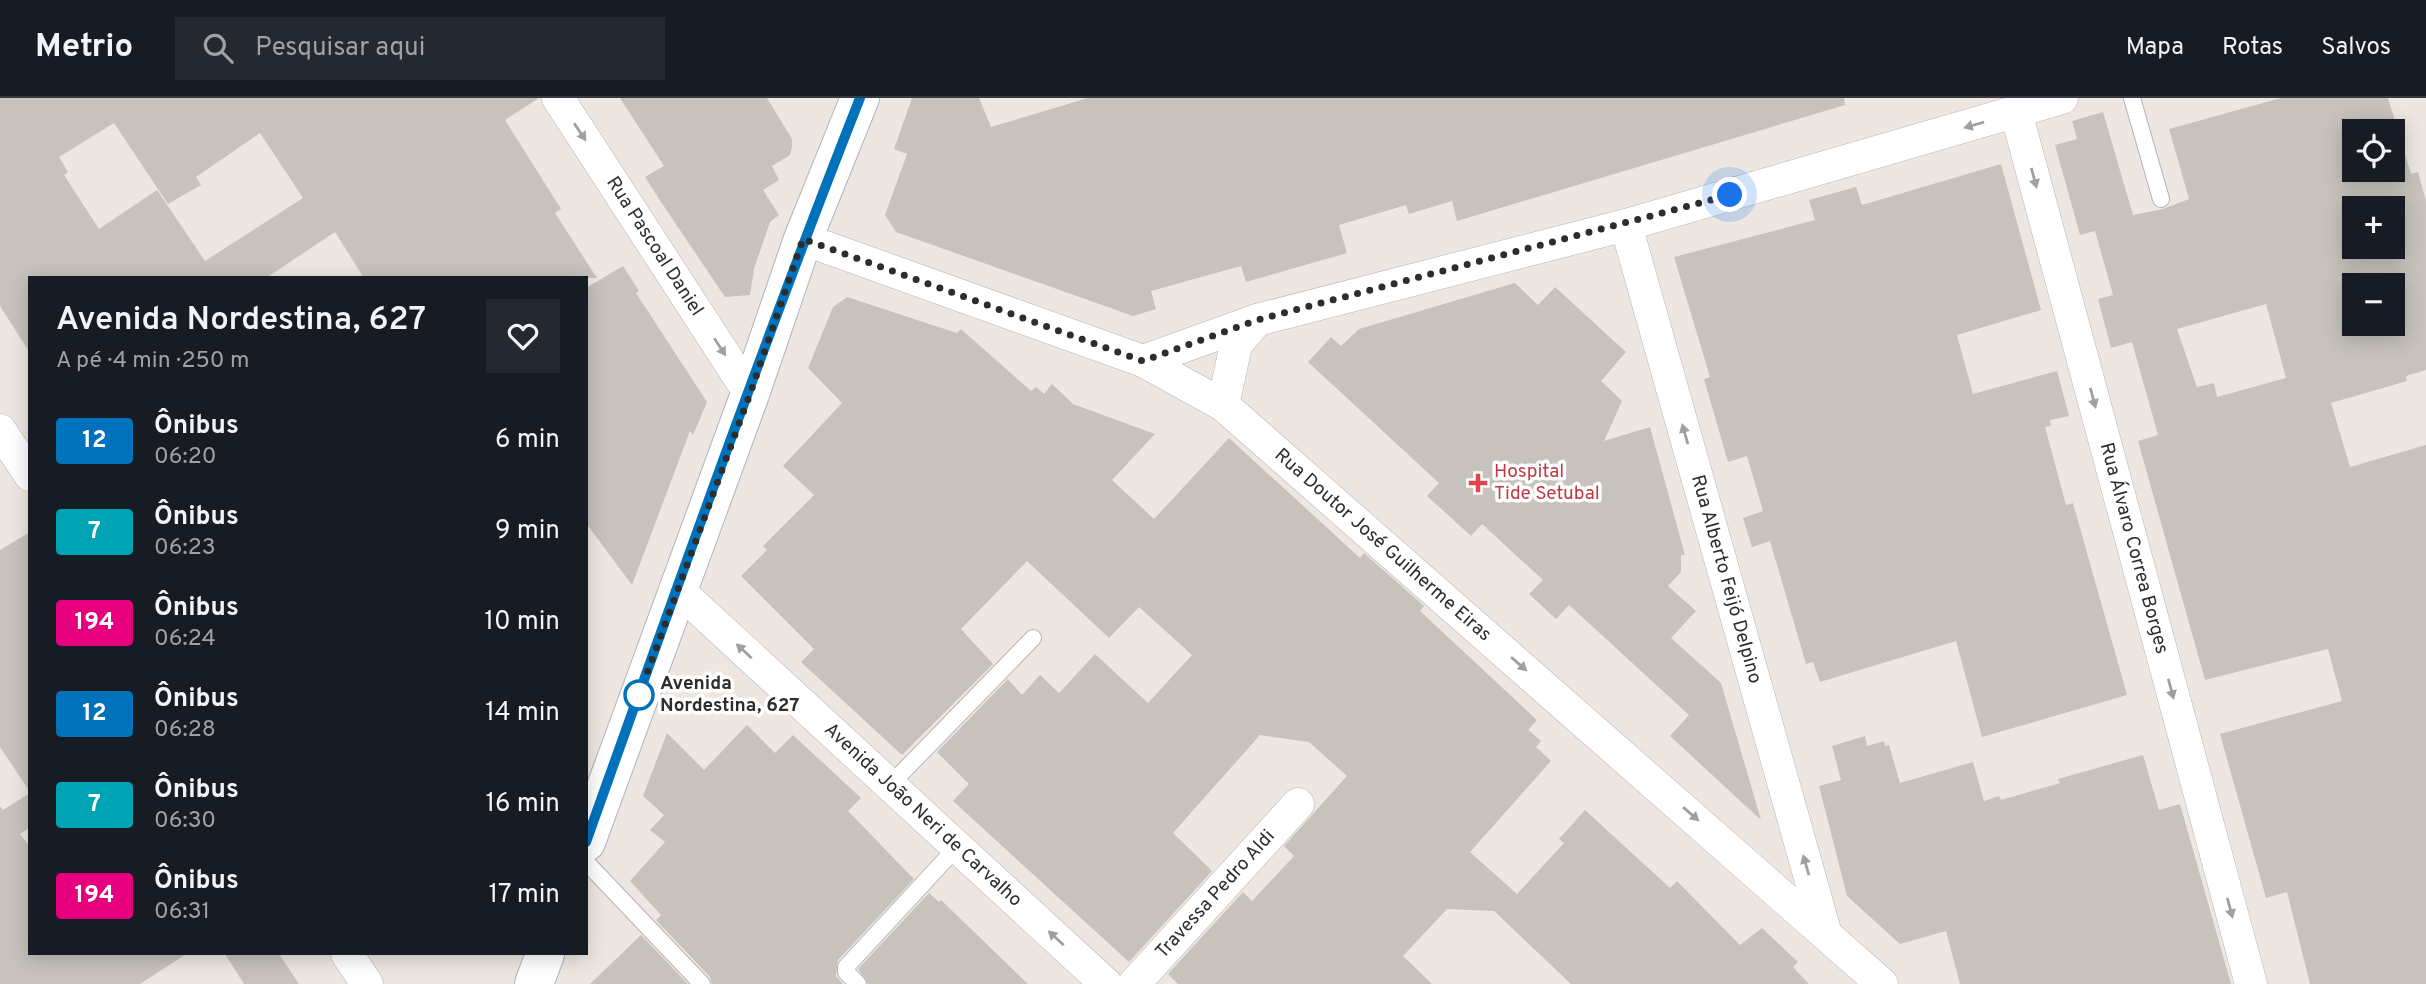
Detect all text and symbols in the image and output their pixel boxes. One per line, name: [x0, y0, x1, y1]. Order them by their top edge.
search box: [175, 17, 665, 80]
text: Metrio: [35, 27, 133, 69]
icon: search: [199, 29, 237, 67]
text: Pesquisar aqui: [255, 32, 425, 65]
text: Mapa: [2126, 33, 2184, 63]
text: Rotas: [2222, 33, 2283, 63]
text: Salvos: [2321, 33, 2391, 63]
map controls: [2342, 119, 2405, 336]
button: locate: [2342, 119, 2405, 182]
one-way arrow: [1963, 120, 1984, 130]
one-way arrow: [574, 122, 587, 142]
one-way arrow: [2029, 168, 2039, 189]
street label: Rua Pascoal Daniel: [600, 172, 708, 321]
your location: [1712, 177, 1747, 212]
button: +: [2342, 196, 2405, 259]
button: −: [2342, 273, 2405, 336]
button: heart: [486, 299, 560, 373]
text: Avenida Nordestina, 627: [56, 300, 426, 342]
one-way arrow: [713, 338, 726, 357]
text: A pé · 4 min · 250 m: [56, 347, 249, 376]
one-way arrow: [2088, 387, 2099, 409]
text: Ônibus: [154, 410, 239, 443]
one-way arrow: [1679, 423, 1690, 445]
text: 6 min: [495, 424, 560, 457]
text: 12: [82, 426, 107, 456]
street label: Rua Álvaro Correa Borges: [2094, 440, 2174, 657]
text: 06:20: [154, 443, 217, 472]
street label: Rua Doutor José Guilherme Eiras: [1269, 444, 1496, 647]
place label: Hospital Tide Setubal: [1494, 460, 1600, 506]
street label: Rua Alberto Feijó Delpino: [1685, 472, 1767, 686]
marker: Hospital Tide Setubal: [1468, 473, 1488, 493]
text: Ônibus: [154, 501, 239, 534]
text: 9 min: [495, 515, 560, 548]
text: 7: [88, 517, 101, 547]
text: 06:23: [154, 534, 216, 563]
text: Ônibus: [154, 592, 239, 625]
text: 10 min: [484, 606, 560, 639]
text: 194: [75, 608, 114, 638]
text: 06:24: [154, 625, 216, 654]
one-way arrow: [735, 643, 753, 659]
one-way arrow: [1511, 656, 1528, 671]
place label: Avenida Nordestina, 627: [660, 672, 799, 718]
one-way arrow: [2166, 678, 2177, 700]
marker: Avenida Nordestina, 627: [624, 680, 654, 710]
text: Ônibus: [154, 683, 239, 716]
text: 14 min: [485, 697, 560, 730]
text: 12: [82, 699, 107, 729]
text: 06:28: [154, 716, 216, 745]
street label: Avenida João Neri de Carvalho: [819, 718, 1027, 912]
text: Ônibus: [154, 774, 239, 807]
text: 16 min: [485, 788, 560, 821]
text: 7: [88, 790, 101, 820]
one-way arrow: [1682, 806, 1700, 822]
text: 06:30: [154, 807, 216, 836]
street label: Travessa Pedro Aldi: [1151, 825, 1280, 964]
one-way arrow: [1801, 855, 1811, 876]
text: Ônibus: [154, 865, 239, 898]
text: 17 min: [488, 879, 560, 912]
text: 194: [75, 881, 114, 911]
text: 06:31: [154, 898, 210, 927]
one-way arrow: [2226, 898, 2236, 919]
one-way arrow: [1048, 930, 1065, 946]

